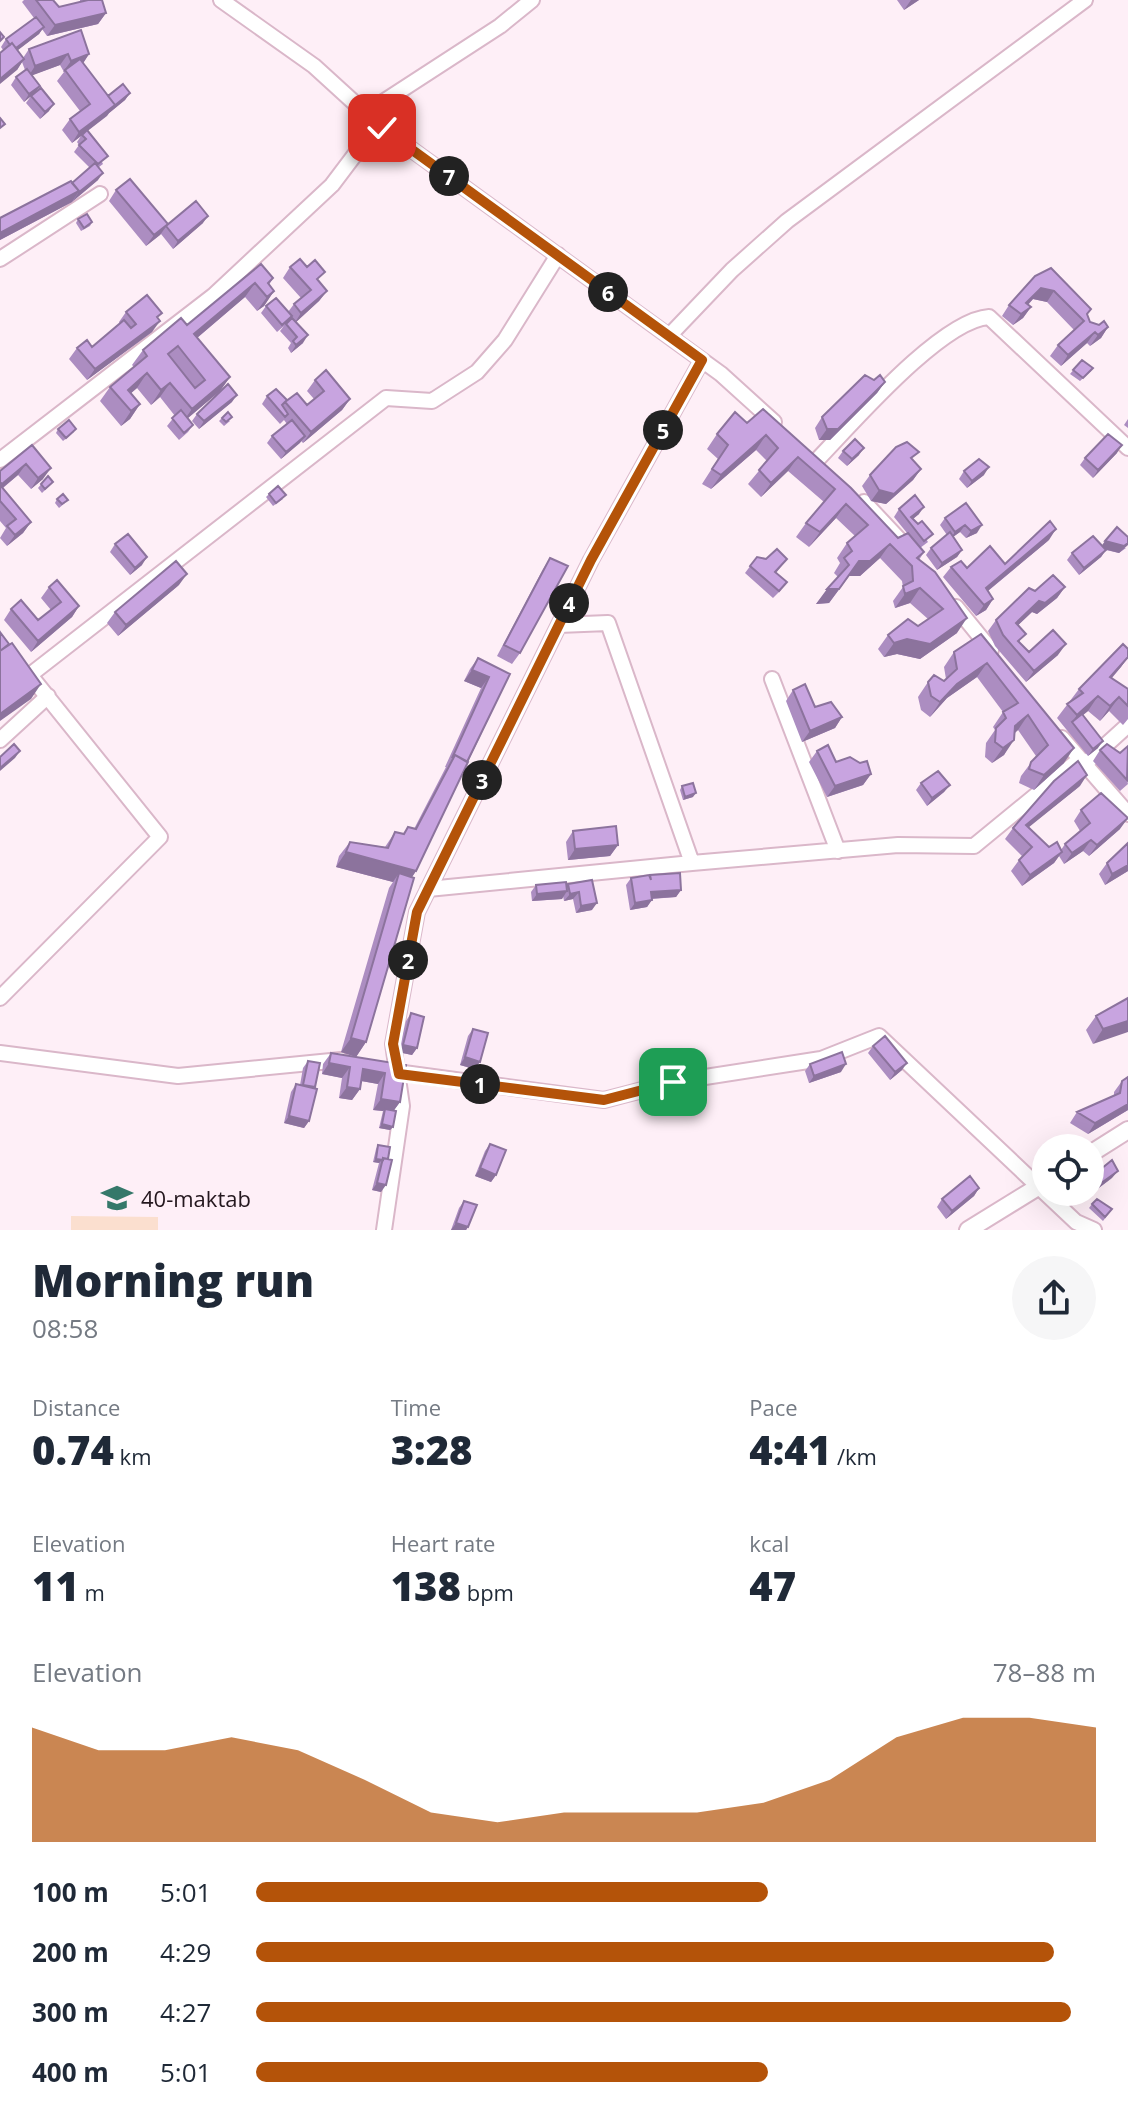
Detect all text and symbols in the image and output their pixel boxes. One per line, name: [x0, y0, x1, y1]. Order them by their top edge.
pin: [348, 94, 416, 162]
icon: check: [360, 106, 404, 150]
pin: 7: [429, 156, 469, 196]
text: 7: [443, 161, 455, 191]
pin: 6: [588, 272, 628, 312]
text: 6: [602, 277, 614, 307]
pin: 5: [643, 410, 683, 450]
text: 5: [657, 415, 669, 445]
pin: 4: [549, 583, 589, 623]
text: 4: [563, 588, 575, 618]
pin: 3: [462, 760, 502, 800]
text: 3: [476, 765, 488, 795]
pin: 2: [388, 940, 428, 980]
text: 2: [402, 945, 414, 975]
pin: [639, 1048, 707, 1116]
icon: arrive: [651, 1060, 695, 1104]
pin: 1: [460, 1064, 500, 1104]
text: 1: [474, 1069, 486, 1099]
map controls: [1032, 1134, 1104, 1206]
button: locate: [1032, 1134, 1104, 1206]
school or university icon: 40-maktab: [100, 1181, 134, 1215]
place label: 40-maktab: [141, 1183, 251, 1213]
text: Morning run: [32, 1250, 314, 1310]
button: share: [1012, 1256, 1096, 1340]
text: 08:58: [32, 1310, 98, 1346]
text: Distance: [32, 1392, 120, 1422]
text: Time: [391, 1392, 441, 1422]
text: Pace: [749, 1392, 798, 1422]
text: 0.74: [32, 1422, 114, 1477]
text: 3:28: [391, 1422, 473, 1477]
text: 4:41: [749, 1422, 831, 1477]
text: km: [114, 1441, 152, 1471]
text: /km: [831, 1441, 877, 1471]
text: Elevation: [32, 1528, 125, 1558]
text: Heart rate: [391, 1528, 495, 1558]
text: kcal: [749, 1528, 789, 1558]
text: 11: [32, 1558, 79, 1613]
text: 138: [391, 1558, 461, 1613]
text: 47: [749, 1558, 796, 1613]
text: m: [79, 1577, 105, 1607]
text: bpm: [461, 1577, 514, 1607]
text: Elevation: [32, 1654, 142, 1690]
text: 78–88 m: [993, 1654, 1096, 1690]
text: 100 m: [32, 1874, 109, 1910]
text: 5:01: [160, 1874, 211, 1910]
text: 200 m: [32, 1934, 109, 1970]
text: 4:29: [160, 1934, 211, 1970]
text: 300 m: [32, 1994, 109, 2030]
text: 4:27: [160, 1994, 211, 2030]
text: 400 m: [32, 2054, 109, 2090]
text: 5:01: [160, 2054, 211, 2090]

